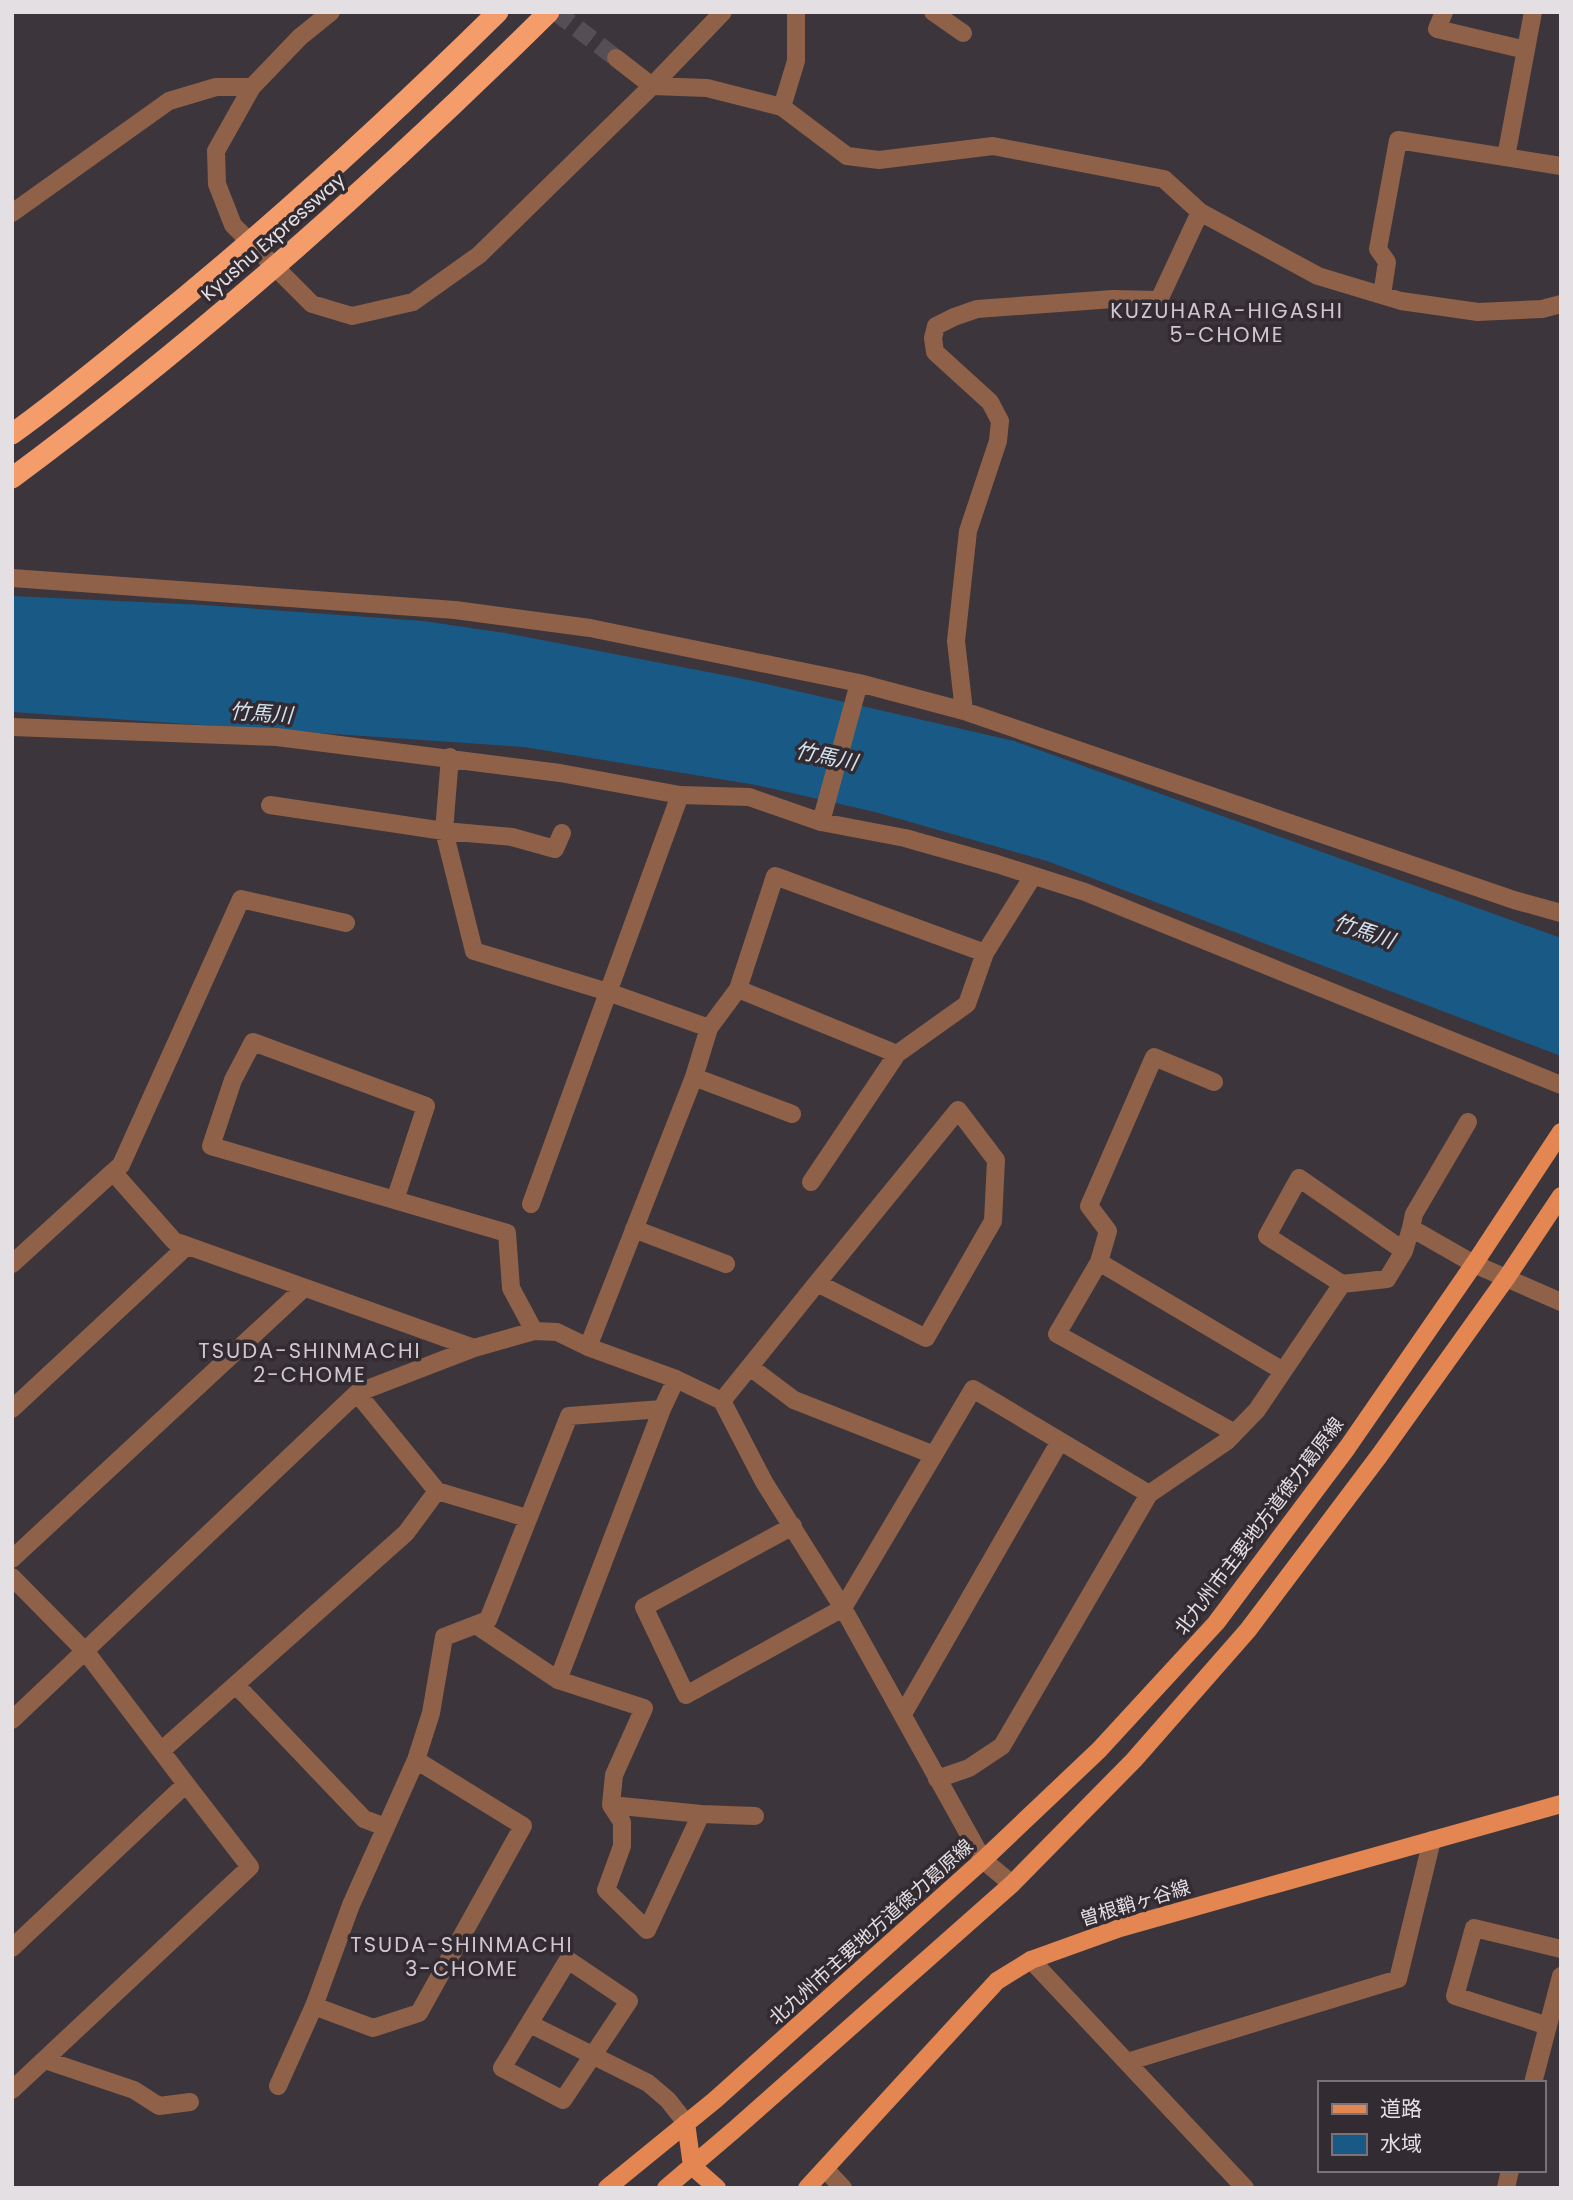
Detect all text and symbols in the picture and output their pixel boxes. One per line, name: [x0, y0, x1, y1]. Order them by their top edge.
street label: Kyushu Expressway: [195, 167, 351, 307]
district label: KUZUHARA-HIGASHI 5-CHOME: [1110, 296, 1344, 349]
water label: 竹馬川: [229, 696, 295, 730]
water label: 竹馬川: [792, 735, 862, 777]
water label: 竹馬川: [1329, 907, 1400, 956]
district label: TSUDA-SHINMACHI 2-CHOME: [198, 1336, 422, 1389]
street label: 北九州市主要地方道徳力葛原線: [1168, 1412, 1350, 1640]
street label: 北九州市主要地方道徳力葛原線: [763, 1833, 979, 2031]
street label: 曽根鞘ヶ谷線: [1077, 1873, 1193, 1933]
district label: TSUDA-SHINMACHI 3-CHOME: [350, 1930, 574, 1983]
legend: [1318, 2081, 1545, 2172]
text: 道路: [1380, 2094, 1422, 2123]
text: 水域: [1380, 2129, 1422, 2158]

